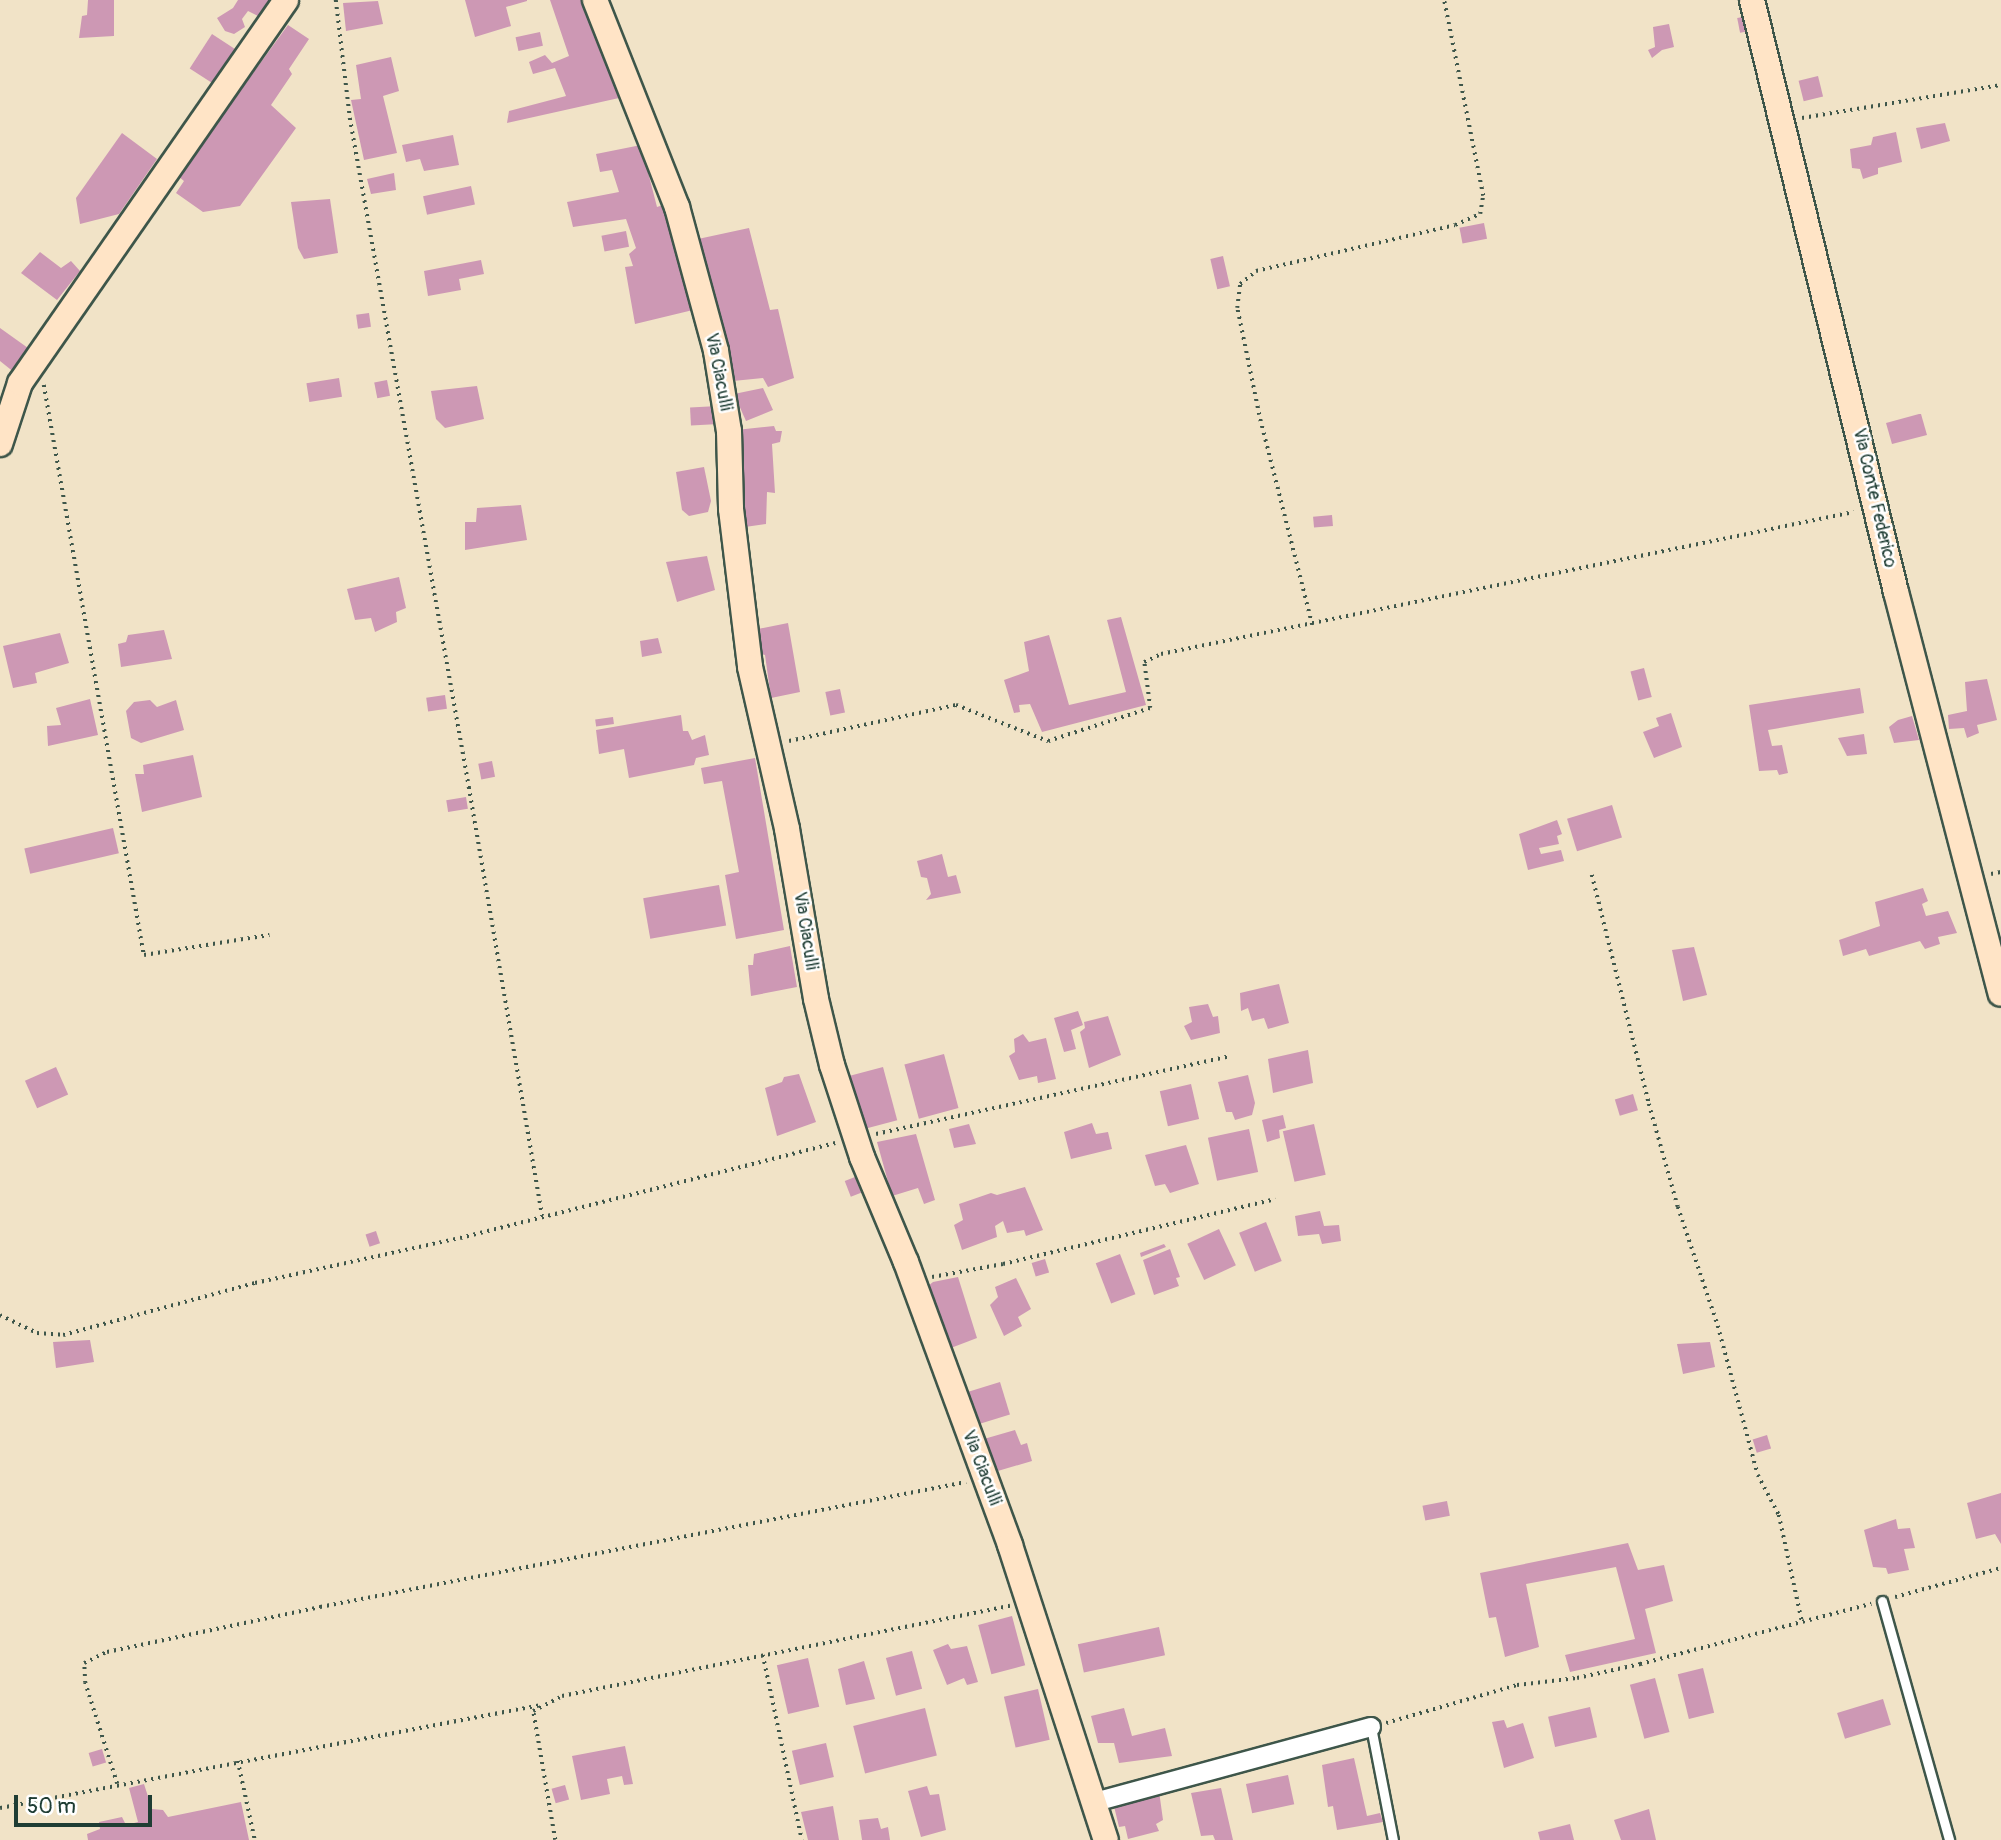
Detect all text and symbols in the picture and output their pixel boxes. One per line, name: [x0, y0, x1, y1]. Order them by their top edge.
street label: Via Ciaculli: [700, 331, 736, 413]
street label: Via Conte Federico: [1847, 426, 1901, 570]
street label: Via Ciaculli: [788, 890, 822, 972]
street label: Via Ciaculli: [957, 1427, 1005, 1509]
scale bar: [18, 1780, 156, 1824]
text: 50 m: [27, 1793, 76, 1820]

